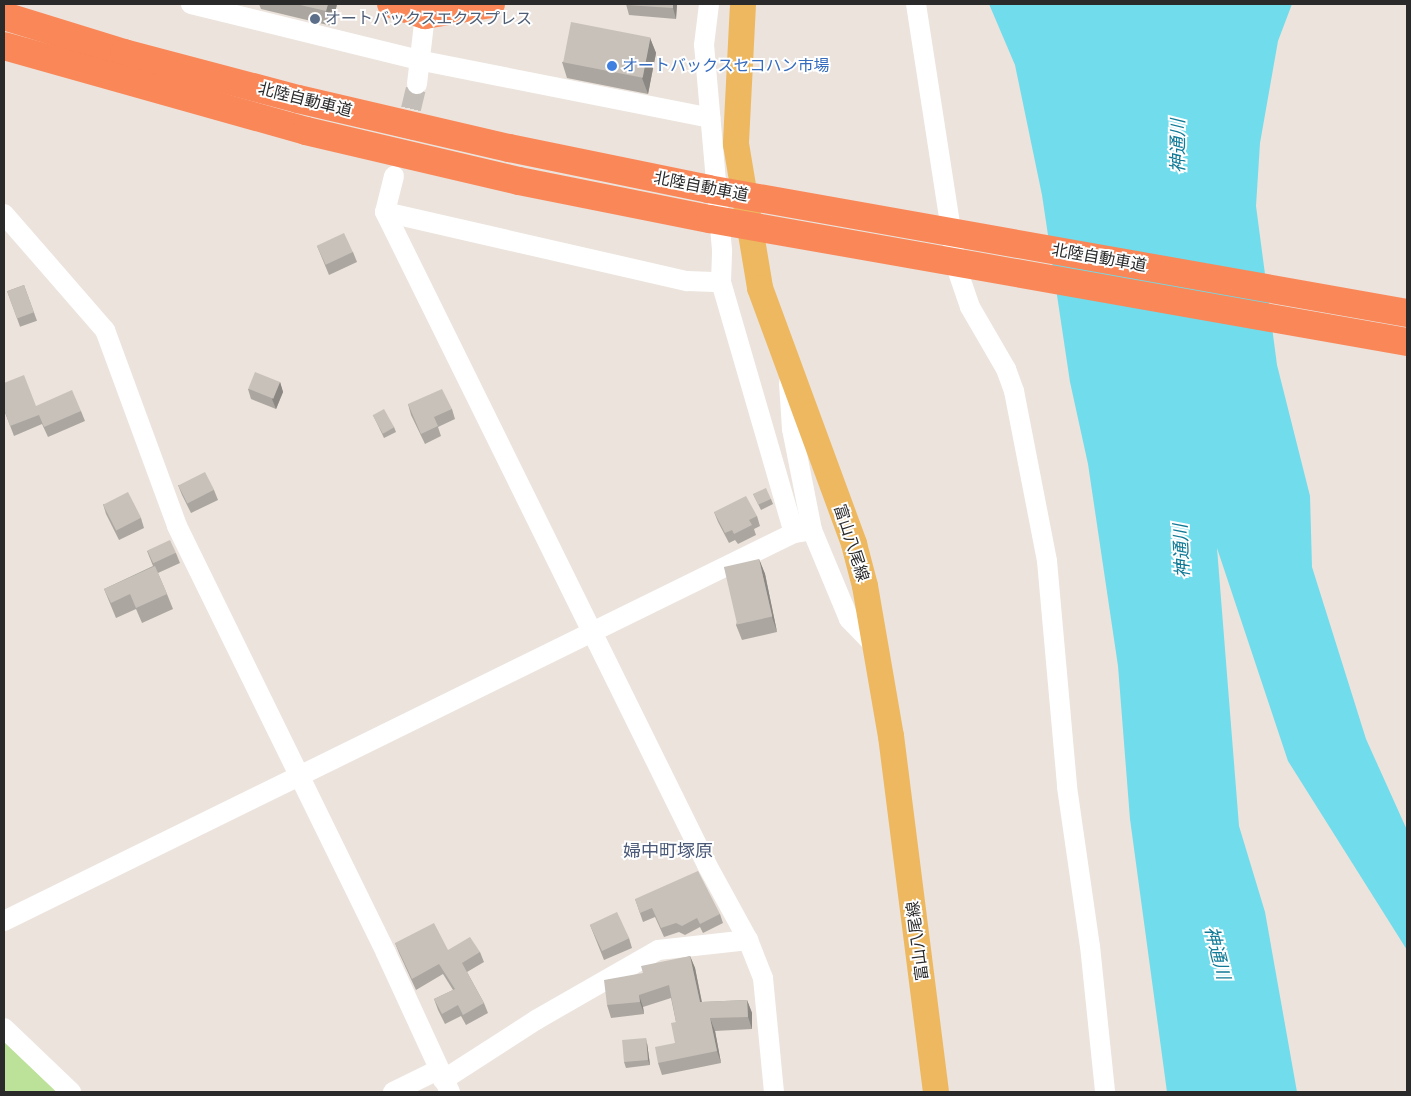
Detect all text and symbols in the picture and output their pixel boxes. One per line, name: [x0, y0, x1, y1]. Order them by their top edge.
place label: オートバックスエクスプレス: [325, 9, 533, 29]
marker: オートバックスエクスプレス: [309, 13, 321, 25]
place label: オートバックスセコハン市場: [622, 56, 830, 76]
marker: オートバックスセコハン市場: [606, 60, 618, 72]
street label: 北陸自動車道: [256, 79, 354, 121]
water label: 神通川: [1167, 119, 1189, 173]
street label: 北陸自動車道: [652, 168, 750, 206]
street label: 北陸自動車道: [1050, 240, 1148, 276]
street label: 富山八尾線: [830, 502, 872, 584]
water label: 神通川: [1170, 523, 1194, 579]
district label: 婦中町塚原: [623, 840, 713, 862]
street label: 富山八尾線: [904, 900, 932, 982]
water label: 神通川: [1200, 924, 1234, 982]

